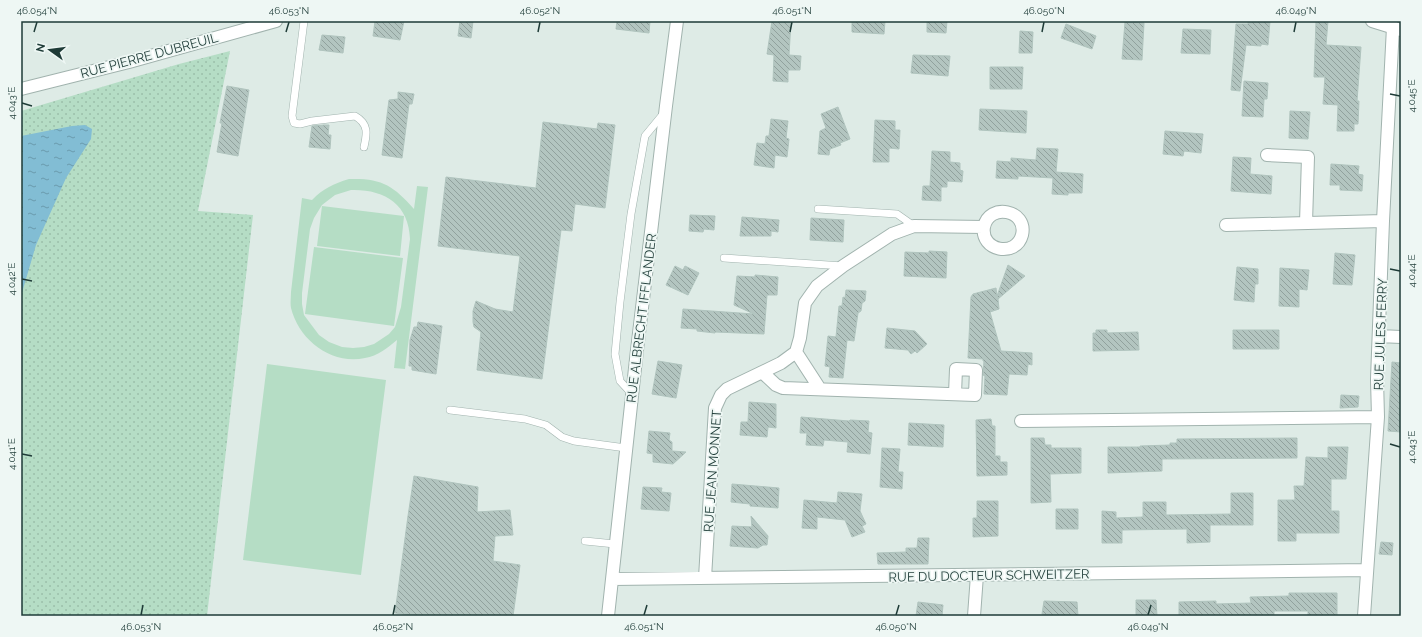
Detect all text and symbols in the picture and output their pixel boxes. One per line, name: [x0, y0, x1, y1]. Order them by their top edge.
text: 46.054°N: [17, 5, 57, 16]
text: 46.053°N: [269, 5, 309, 16]
text: 46.052°N: [520, 5, 560, 16]
text: 46.051°N: [772, 5, 812, 16]
text: 46.050°N: [1023, 5, 1065, 16]
text: 46.049°N: [1276, 5, 1316, 16]
north arrow: [30, 30, 70, 70]
street label: RUE PIERRE DUBREUIL: [79, 30, 220, 81]
text: N: [33, 42, 48, 53]
text: 4.045°E: [1406, 79, 1417, 113]
text: 4.043°E: [6, 87, 17, 119]
street label: RUE ALBRECHT IFFLANDER: [624, 233, 659, 404]
text: 4.044°E: [1406, 254, 1417, 288]
text: 4.042°E: [6, 263, 17, 295]
street label: RUE JULES FERRY: [1371, 277, 1390, 391]
street label: RUE JEAN MONNET: [701, 409, 724, 533]
text: 4.043°E: [1406, 431, 1417, 463]
text: 4.041°E: [6, 438, 17, 470]
street label: RUE DU DOCTEUR SCHWEITZER: [888, 566, 1090, 585]
text: 46.053°N: [121, 621, 161, 632]
text: 46.052°N: [373, 621, 413, 632]
text: 46.051°N: [624, 621, 664, 632]
text: 46.050°N: [875, 621, 917, 632]
text: 46.049°N: [1128, 621, 1168, 632]

